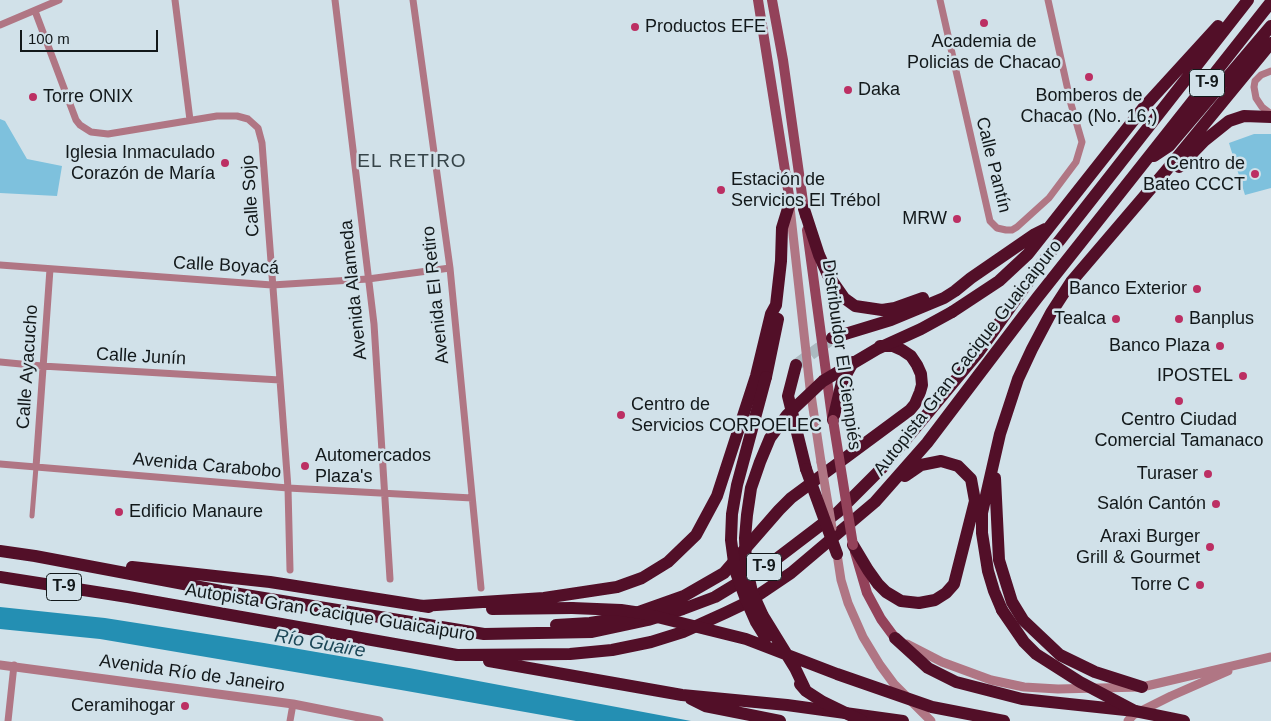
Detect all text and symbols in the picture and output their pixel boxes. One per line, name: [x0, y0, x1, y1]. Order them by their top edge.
place label: Productos EFE: [645, 16, 766, 38]
marker: Academia de Policias de Chacao: [978, 17, 990, 29]
scale bar: [22, 20, 160, 52]
marker: Productos EFE: [629, 21, 641, 33]
text: 100 m: [28, 30, 70, 47]
place label: Academia de Policias de Chacao: [907, 31, 1061, 74]
road number: T-9: [1190, 70, 1224, 96]
marker: Bomberos de Chacao (No. 16,): [1083, 71, 1095, 83]
place label: Daka: [858, 79, 900, 101]
marker: Daka: [842, 84, 854, 96]
place label: Bomberos de Chacao (No. 16,): [1020, 85, 1158, 128]
place label: Torre ONIX: [43, 86, 133, 108]
marker: Torre ONIX: [27, 91, 39, 103]
street label: Calle Pantín: [971, 115, 1015, 215]
place label: Iglesia Inmaculado Corazón de María: [65, 142, 215, 184]
district label: EL RETIRO: [356, 151, 468, 173]
place label: Centro de Bateo CCCT: [1143, 153, 1245, 195]
street label: Calle Sojo: [237, 154, 265, 238]
marker: Iglesia Inmaculado Corazón de María: [219, 157, 231, 169]
marker: Centro de Bateo CCCT: [1249, 168, 1261, 180]
place label: Estación de Servicios El Trébol: [731, 169, 880, 212]
marker: Estación de Servicios El Trébol: [715, 184, 727, 196]
place label: MRW: [902, 208, 947, 230]
marker: MRW: [951, 213, 963, 225]
street label: Avenida Alameda: [336, 219, 372, 361]
street label: Avenida El Retiro: [418, 225, 454, 365]
street label: Autopista Gran Cacique Guaicaipuro: [869, 236, 1067, 480]
street label: Calle Boyacá: [172, 252, 280, 280]
street label: Distribuidor El Ciempiés: [817, 258, 865, 452]
place label: Banco Exterior: [1069, 278, 1187, 300]
marker: Banco Exterior: [1191, 283, 1203, 295]
street label: Calle Ayacucho: [13, 304, 43, 430]
place label: Tealca: [1054, 308, 1106, 330]
place label: Banplus: [1189, 308, 1254, 330]
marker: Tealca: [1110, 313, 1122, 325]
marker: Banplus: [1173, 313, 1185, 325]
place label: Banco Plaza: [1109, 335, 1210, 357]
marker: Banco Plaza: [1214, 340, 1226, 352]
street label: Calle Junín: [95, 344, 187, 370]
place label: IPOSTEL: [1157, 365, 1233, 387]
marker: IPOSTEL: [1237, 370, 1249, 382]
place label: Centro de Servicios CORPOELEC: [631, 394, 822, 436]
marker: Centro Ciudad Comercial Tamanaco: [1173, 395, 1185, 407]
marker: Centro de Servicios CORPOELEC: [615, 409, 627, 421]
place label: Centro Ciudad Comercial Tamanaco: [1094, 409, 1264, 452]
place label: Automercados Plaza's: [315, 445, 431, 488]
street label: Avenida Carabobo: [132, 449, 282, 483]
marker: Automercados Plaza's: [299, 460, 311, 472]
place label: Turaser: [1137, 463, 1198, 485]
marker: Turaser: [1202, 468, 1214, 480]
place label: Salón Cantón: [1097, 493, 1206, 515]
marker: Salón Cantón: [1210, 498, 1222, 510]
place label: Edificio Manaure: [129, 501, 263, 523]
marker: Edificio Manaure: [113, 506, 125, 518]
place label: Araxi Burger Grill & Gourmet: [1076, 526, 1200, 568]
marker: Araxi Burger Grill & Gourmet: [1204, 541, 1216, 553]
road number: T-9: [746, 554, 782, 580]
road number: T-9: [46, 574, 82, 600]
place label: Torre C: [1131, 574, 1190, 596]
street label: Autopista Gran Cacique Guaicaipuro: [184, 579, 476, 647]
marker: Torre C: [1194, 579, 1206, 591]
water label: Río Guaire: [273, 625, 367, 663]
street label: Avenida Río de Janeiro: [98, 650, 286, 698]
place label: Ceramihogar: [71, 695, 175, 717]
marker: Ceramihogar: [179, 700, 191, 712]

